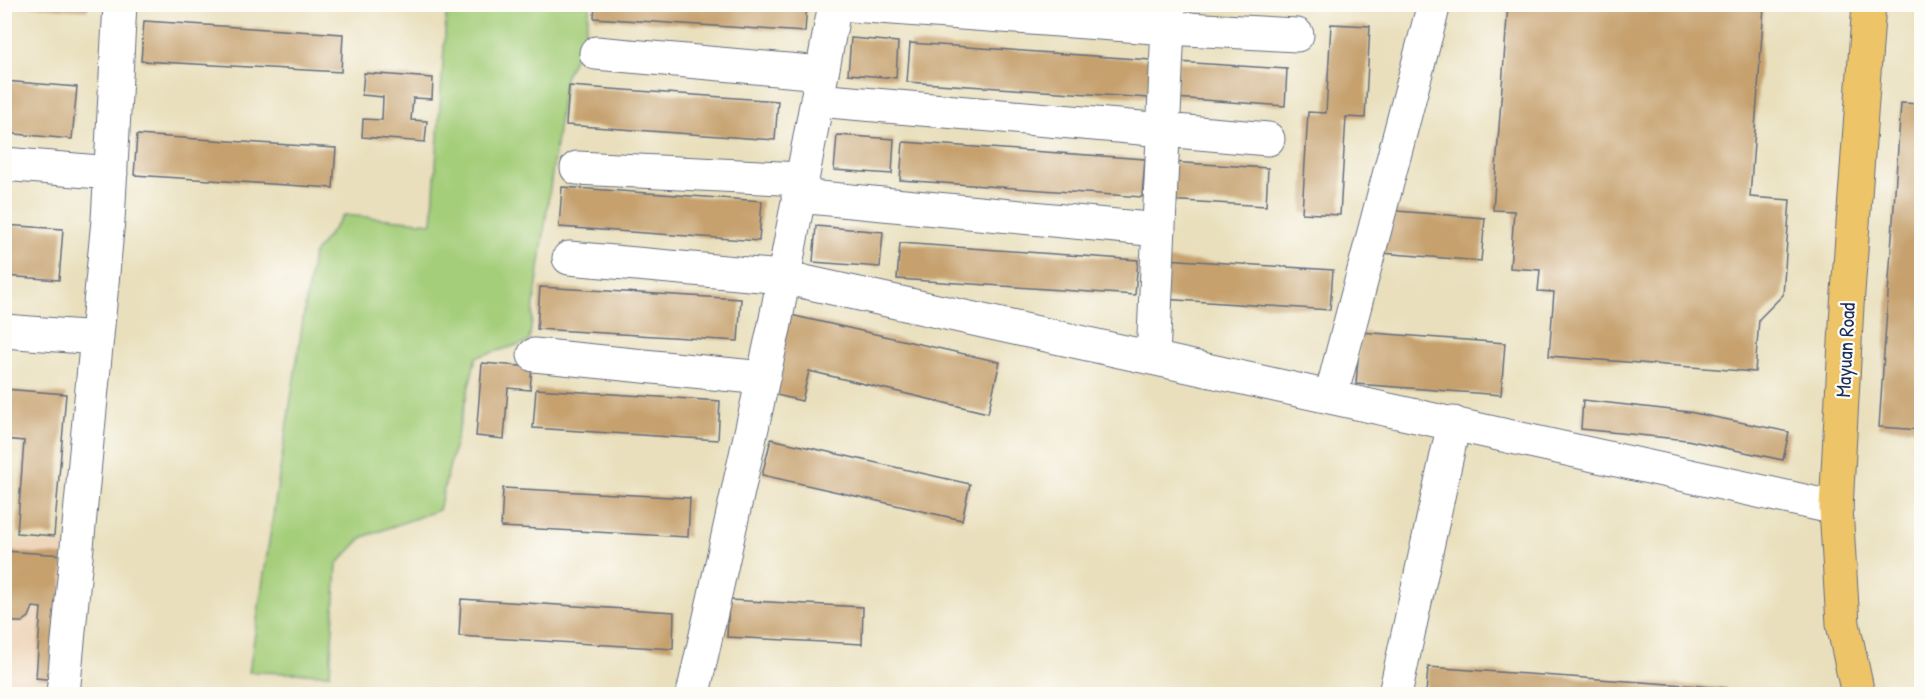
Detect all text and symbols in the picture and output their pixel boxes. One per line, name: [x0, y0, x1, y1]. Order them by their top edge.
street label: Mayuan Road: [1828, 302, 1862, 398]

